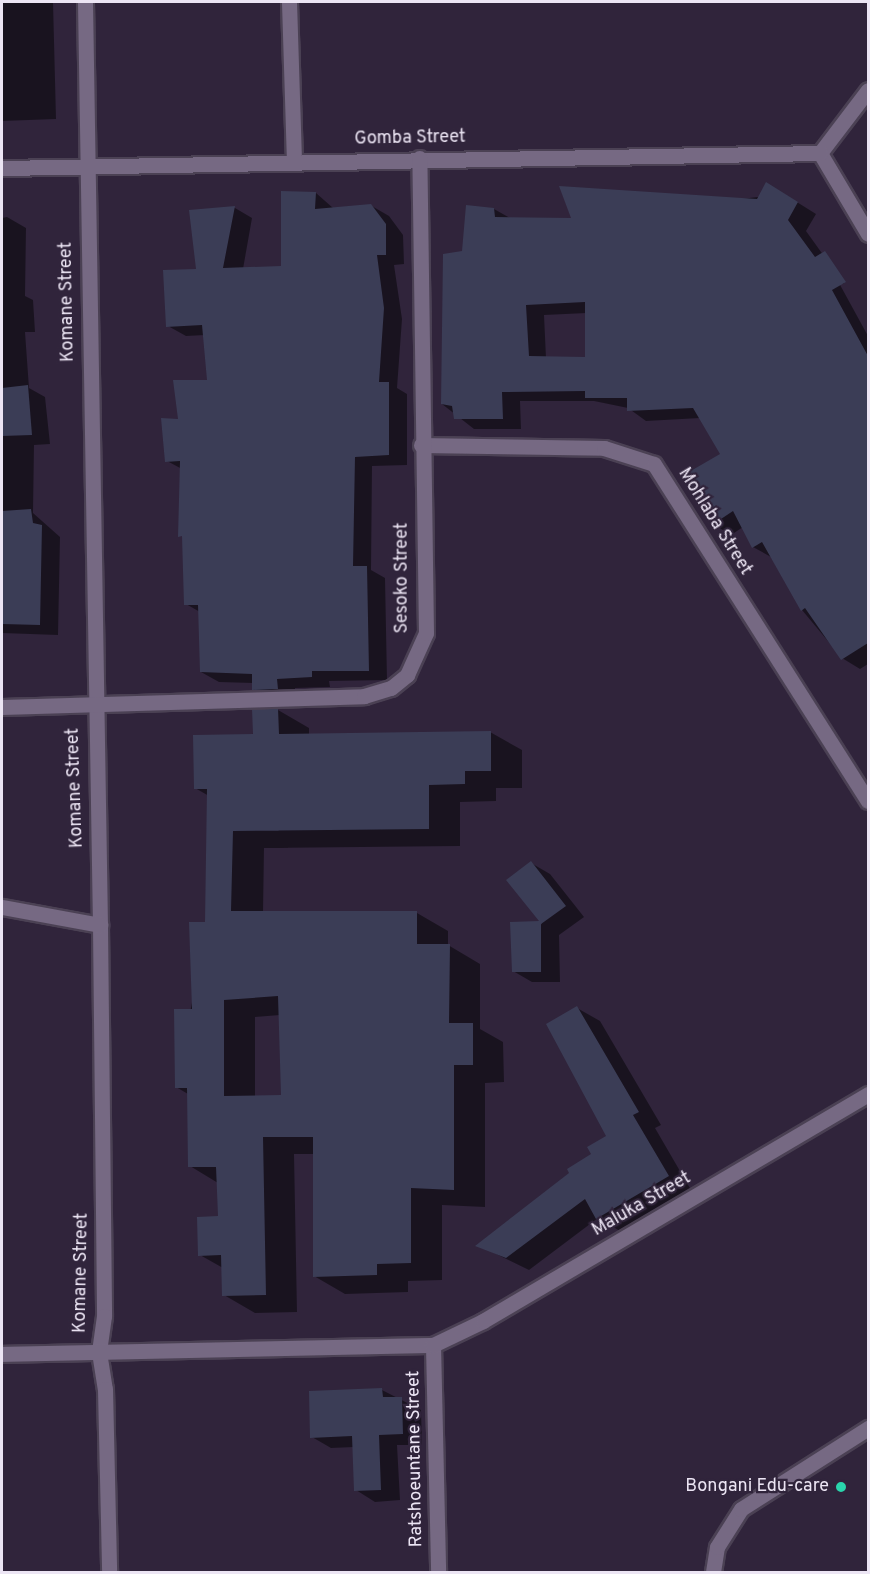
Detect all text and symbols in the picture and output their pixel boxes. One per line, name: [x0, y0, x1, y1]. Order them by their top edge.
street label: Gomba Street: [354, 127, 466, 151]
street label: Komane Street: [56, 242, 80, 362]
street label: Mohlaba Street: [672, 464, 756, 580]
street label: Sesoko Street: [392, 522, 414, 634]
street label: Komane Street: [63, 728, 89, 848]
street label: Maluka Street: [589, 1168, 695, 1242]
street label: Komane Street: [70, 1213, 94, 1333]
street label: Ratshoeuntane Street: [404, 1370, 428, 1548]
place label: Bongani Edu-care: [685, 1476, 829, 1498]
marker: Bongani Edu-care: [834, 1480, 848, 1494]

